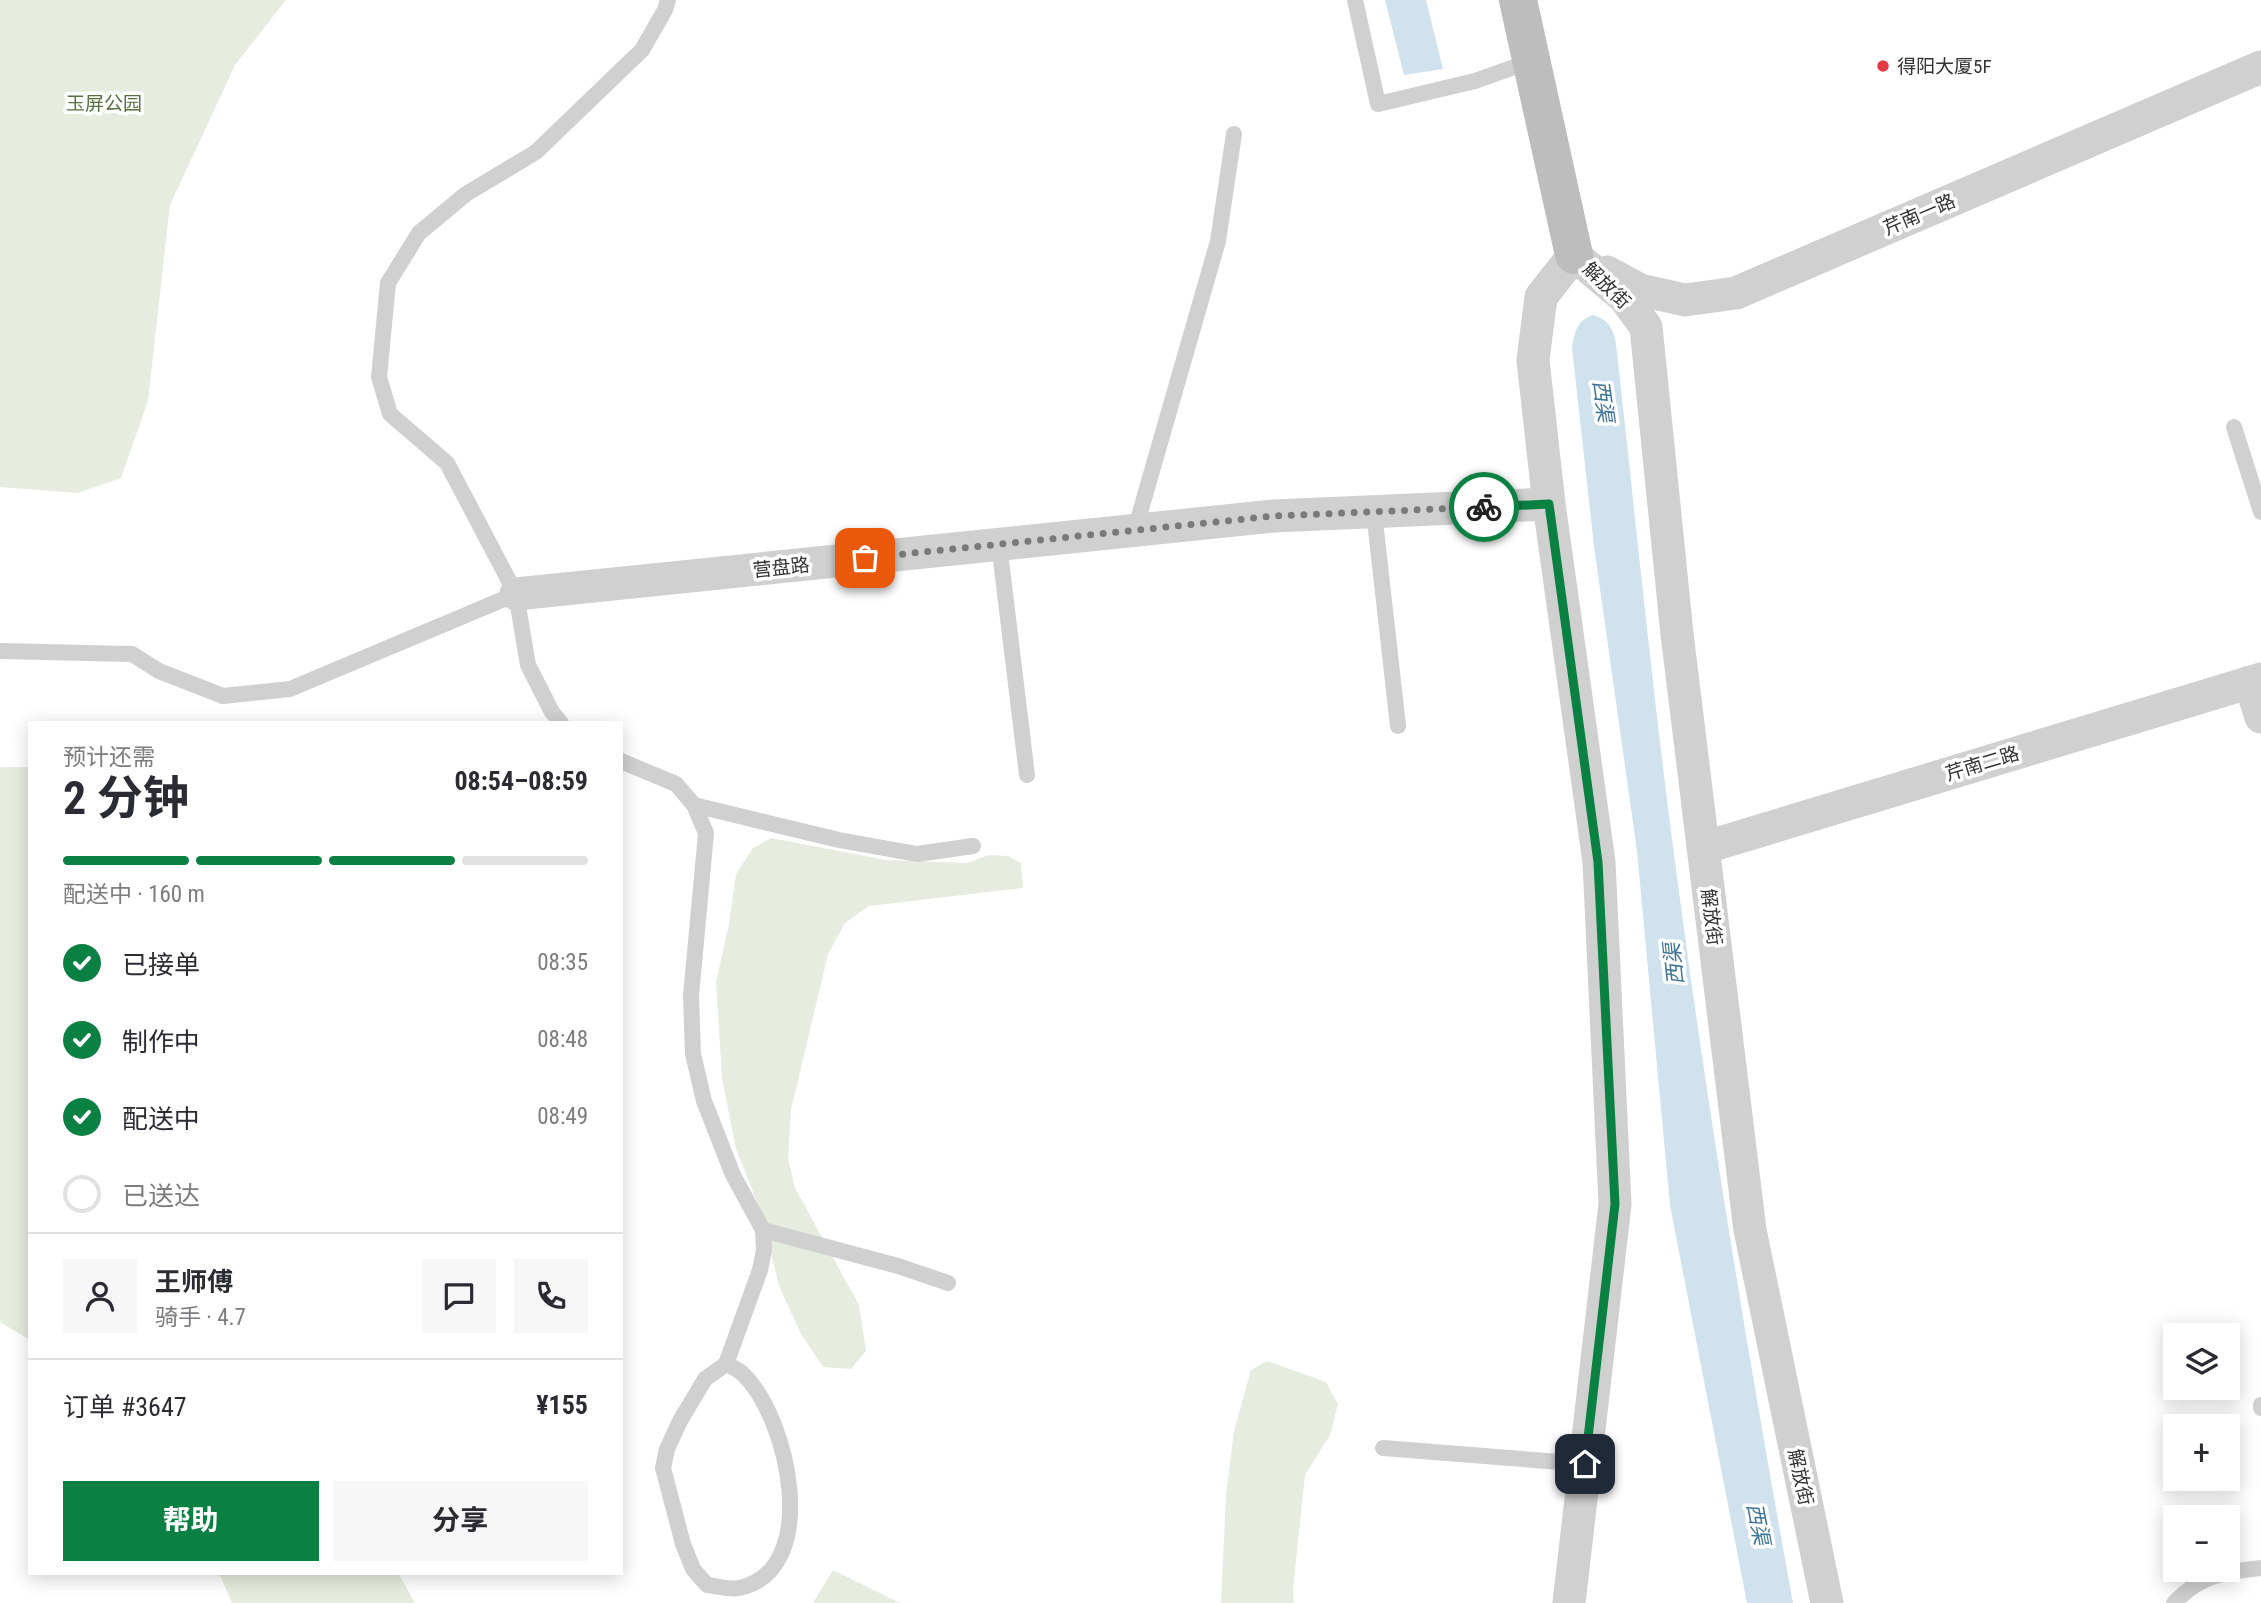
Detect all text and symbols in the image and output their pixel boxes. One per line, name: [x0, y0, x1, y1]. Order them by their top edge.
place label: 得阳大厦5F: [1897, 55, 1992, 78]
marker: 得阳大厦5F: [1875, 58, 1891, 74]
park label: 玉屏公园: [66, 92, 142, 115]
street label: 芹南一路: [1880, 189, 1959, 240]
street label: 解放街: [1578, 257, 1635, 313]
water label: 西渠: [1588, 379, 1618, 426]
courier: [1449, 472, 1519, 542]
icon: bike: [1465, 488, 1503, 526]
pin: [835, 528, 895, 588]
icon: bag: [846, 539, 884, 577]
street label: 营盘路: [751, 553, 811, 582]
street label: 芹南二路: [1942, 741, 2022, 786]
text: 预计还需: [63, 744, 155, 771]
text: 08:54–08:59: [454, 766, 588, 796]
text: 2 分钟: [63, 771, 189, 825]
text: 配送中 · 160 m: [63, 881, 205, 908]
street label: 解放街: [1697, 887, 1726, 947]
water label: 西渠: [1660, 939, 1688, 986]
icon: check: [63, 944, 101, 982]
text: 08:35: [537, 949, 588, 976]
text: 已接单: [122, 950, 200, 980]
icon: check: [63, 1021, 101, 1059]
text: 08:48: [537, 1026, 588, 1053]
text: 制作中: [122, 1027, 200, 1057]
icon: check: [63, 1098, 101, 1136]
text: 08:49: [537, 1103, 588, 1130]
text: 配送中: [122, 1104, 200, 1134]
text: 已送达: [122, 1181, 200, 1211]
button: person: [63, 1259, 137, 1333]
button: chat: [422, 1259, 496, 1333]
button: phone: [514, 1259, 588, 1333]
text: 王师傅: [155, 1267, 233, 1297]
text: 骑手 · 4.7: [155, 1304, 246, 1331]
map controls: [2163, 1323, 2240, 1582]
button: layers: [2163, 1323, 2240, 1400]
text: ¥155: [536, 1390, 588, 1420]
text: 订单 #3647: [63, 1392, 187, 1422]
button: +: [2163, 1414, 2240, 1491]
pin: [1555, 1434, 1615, 1494]
icon: home: [1566, 1445, 1604, 1483]
street label: 解放街: [1783, 1447, 1818, 1507]
button: 帮助: [63, 1481, 319, 1561]
button: 分享: [333, 1481, 588, 1561]
water label: 西渠: [1742, 1501, 1774, 1550]
button: −: [2163, 1505, 2240, 1582]

